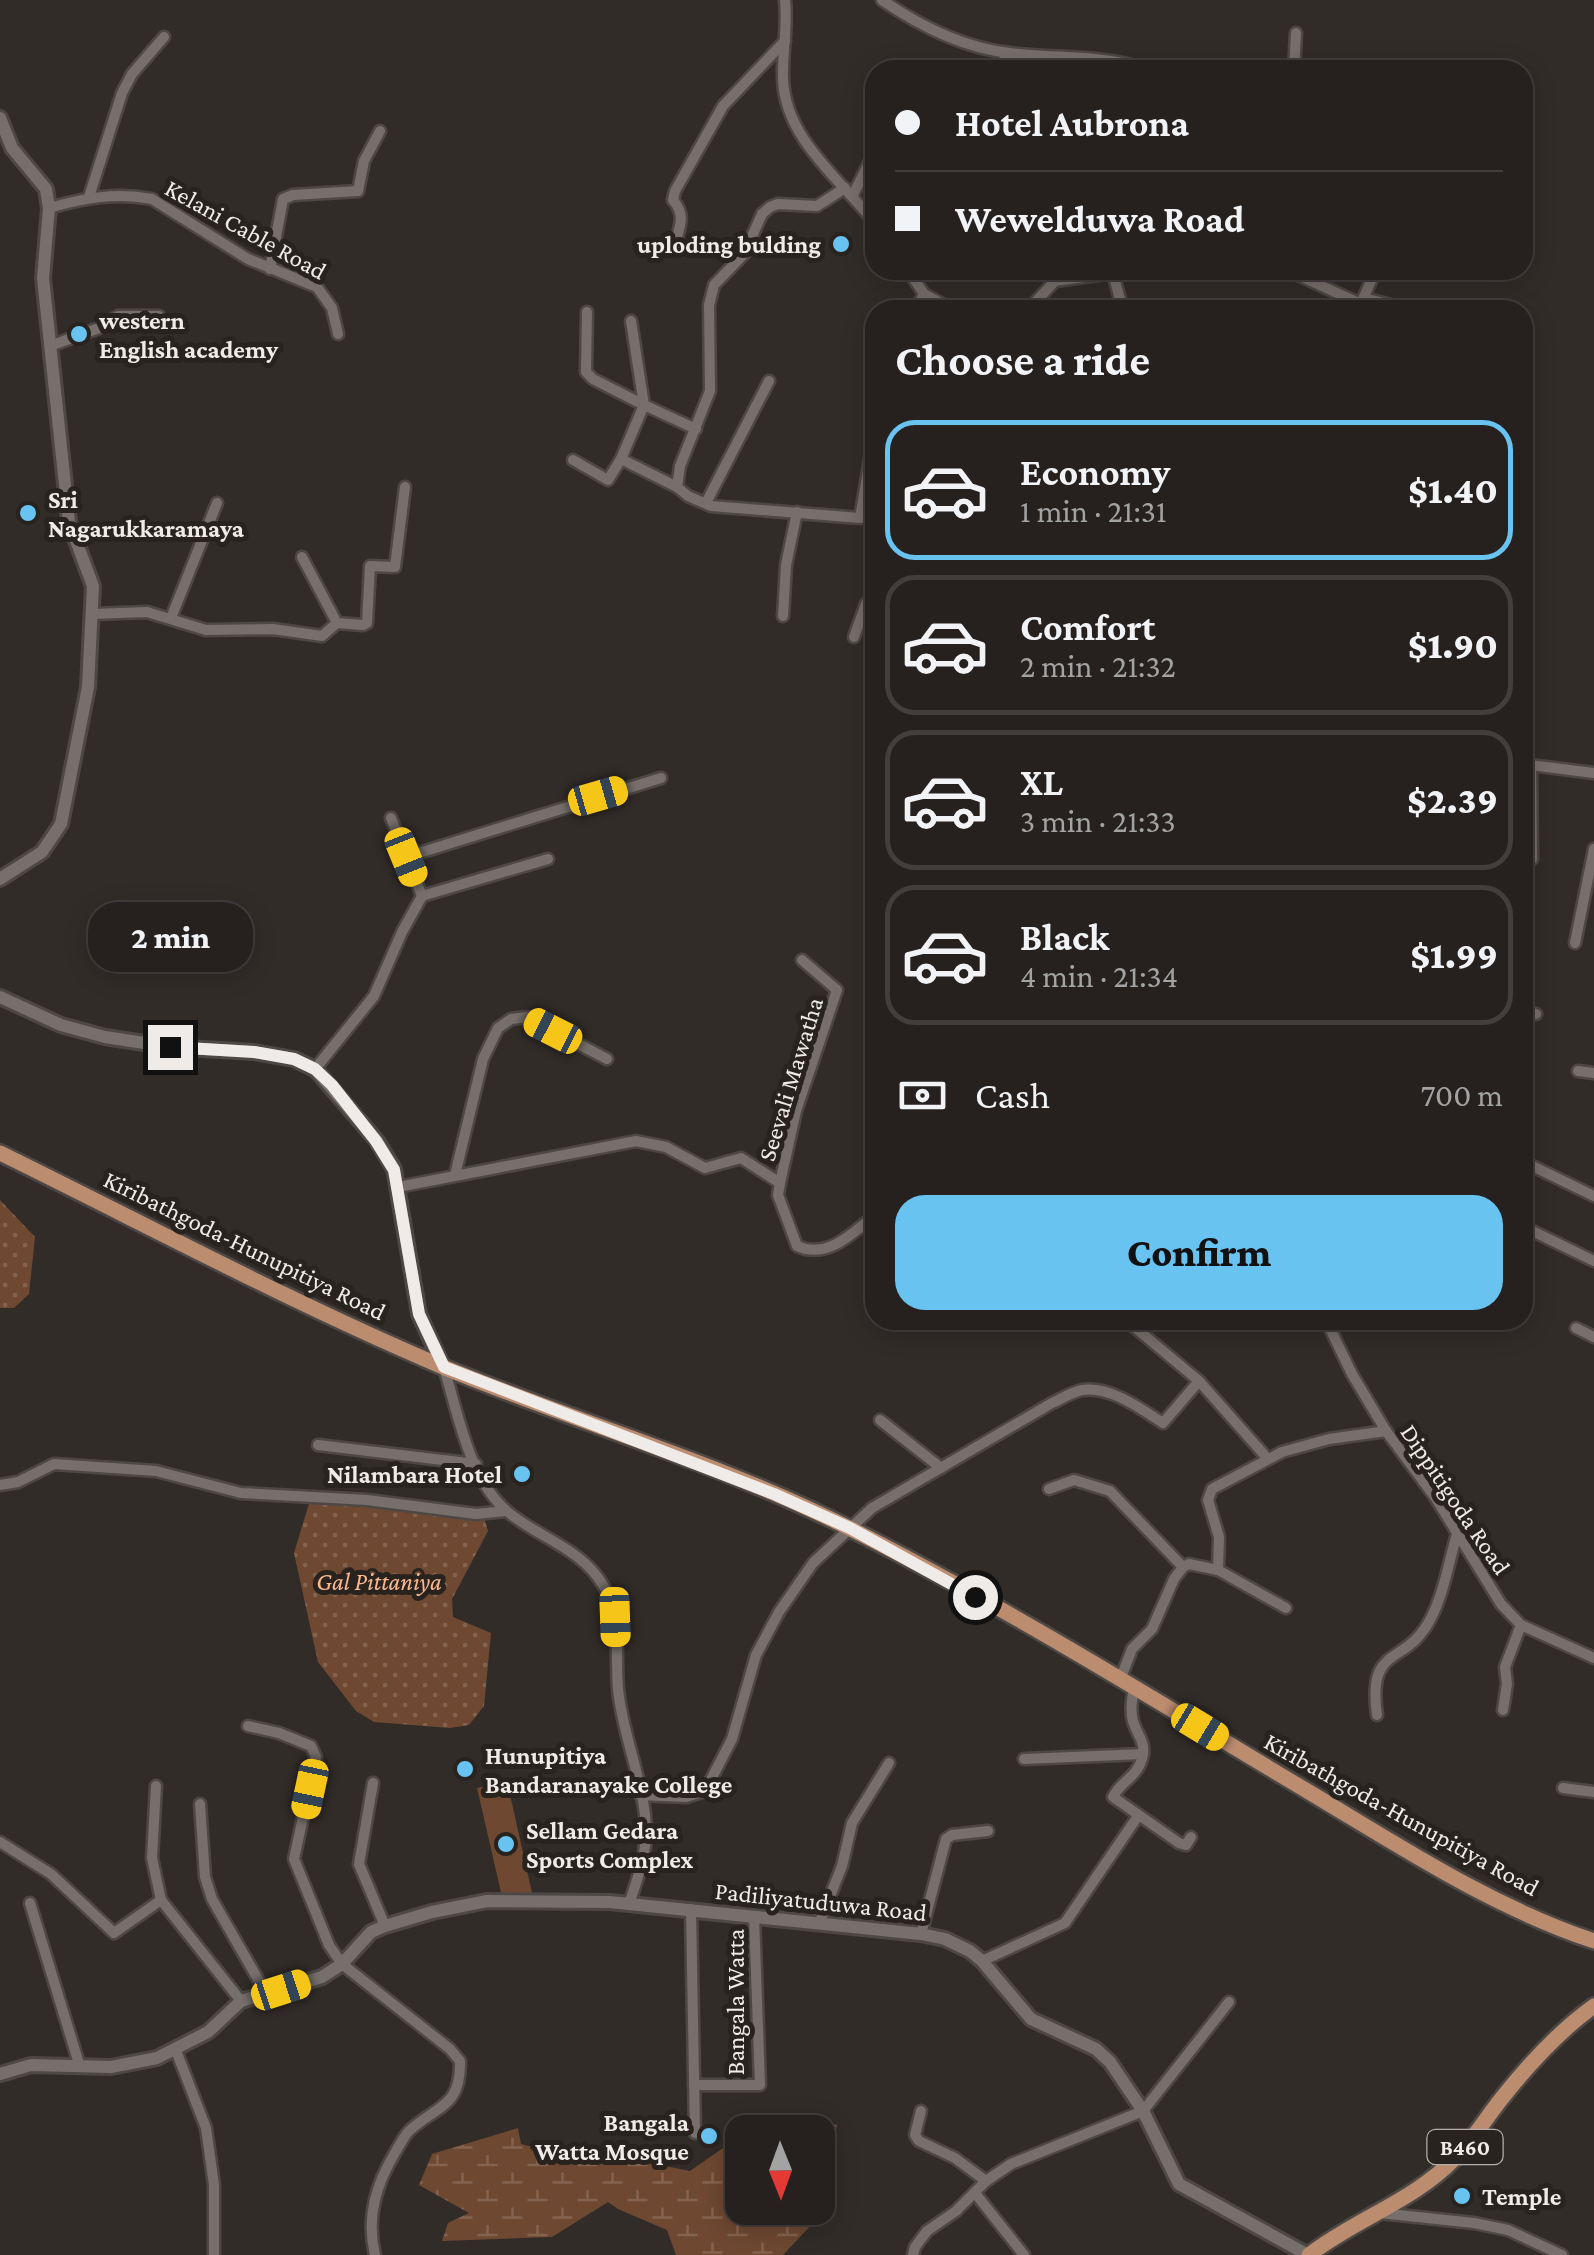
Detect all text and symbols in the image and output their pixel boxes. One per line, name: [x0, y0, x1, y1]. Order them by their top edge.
text: Hotel Aubrona: [955, 102, 1189, 144]
street label: Kelani Cable Road: [161, 174, 331, 285]
text: Wewelduwa Road: [955, 198, 1245, 240]
place label: uploding bulding: [637, 231, 821, 258]
marker: uploding bulding: [830, 233, 852, 255]
place label: western English academy: [98, 307, 279, 363]
marker: western English academy: [68, 323, 90, 345]
text: Choose a ride: [895, 335, 1150, 385]
icon: car: [900, 445, 990, 535]
text: Economy: [1020, 451, 1170, 493]
text: $1.40: [1408, 469, 1498, 511]
place label: Sri Nagarukkaramaya: [48, 486, 245, 542]
text: 1 min · 21:31: [1020, 493, 1167, 529]
marker: Sri Nagarukkaramaya: [17, 502, 39, 524]
icon: car: [900, 600, 990, 690]
text: Comfort: [1020, 606, 1156, 648]
text: $1.90: [1408, 624, 1498, 666]
text: 2 min · 21:32: [1020, 648, 1176, 684]
icon: car: [900, 755, 990, 845]
text: XL: [1020, 761, 1063, 803]
car: [565, 773, 631, 819]
text: $2.39: [1407, 779, 1498, 821]
text: 3 min · 21:33: [1020, 803, 1176, 839]
car: [381, 824, 431, 890]
callout: 2 min: [88, 902, 252, 972]
icon: car: [900, 910, 990, 1000]
text: Black: [1020, 916, 1109, 958]
text: 2 min: [131, 919, 210, 955]
text: $1.99: [1410, 934, 1498, 976]
text: 4 min · 21:34: [1020, 958, 1178, 994]
street label: Seevali Mawatha: [753, 994, 828, 1164]
car: [519, 1004, 587, 1058]
route end: [148, 1025, 193, 1070]
icon: cash: [895, 1068, 950, 1123]
text: Cash: [975, 1074, 1050, 1116]
text: 700 m: [1421, 1077, 1503, 1113]
street label: Kiribathgoda-Hunupitiya Road: [99, 1165, 390, 1326]
button: Confirm: [895, 1195, 1503, 1310]
street label: Dippitigoda Road: [1395, 1419, 1516, 1580]
place label: Nilambara Hotel: [327, 1461, 502, 1488]
marker: Nilambara Hotel: [511, 1463, 533, 1485]
park label: Gal Pittaniya: [316, 1568, 442, 1596]
route start: [953, 1575, 998, 1620]
car: [599, 1586, 631, 1648]
car: [1167, 1699, 1233, 1755]
street label: Kiribathgoda-Hunupitiya Road: [1259, 1728, 1544, 1902]
place label: Hunupitiya Bandaranayake College: [485, 1742, 732, 1798]
car: [289, 1757, 331, 1821]
marker: Hunupitiya Bandaranayake College: [454, 1758, 476, 1780]
place label: Sellam Gedara Sports Complex: [526, 1817, 694, 1873]
marker: Sellam Gedara Sports Complex: [495, 1833, 517, 1855]
street label: Padiliyatuduwa Road: [714, 1877, 928, 1927]
street label: Bangala Watta: [722, 1928, 750, 2075]
car: [248, 1966, 314, 2014]
place label: Bangala Watta Mosque: [534, 2109, 690, 2165]
north arrow: [725, 2115, 835, 2225]
map controls: [725, 2115, 835, 2225]
marker: Bangala Watta Mosque: [698, 2125, 720, 2147]
road number: B460: [1428, 2130, 1502, 2164]
place label: Temple: [1482, 2183, 1561, 2210]
marker: Temple: [1451, 2185, 1473, 2207]

